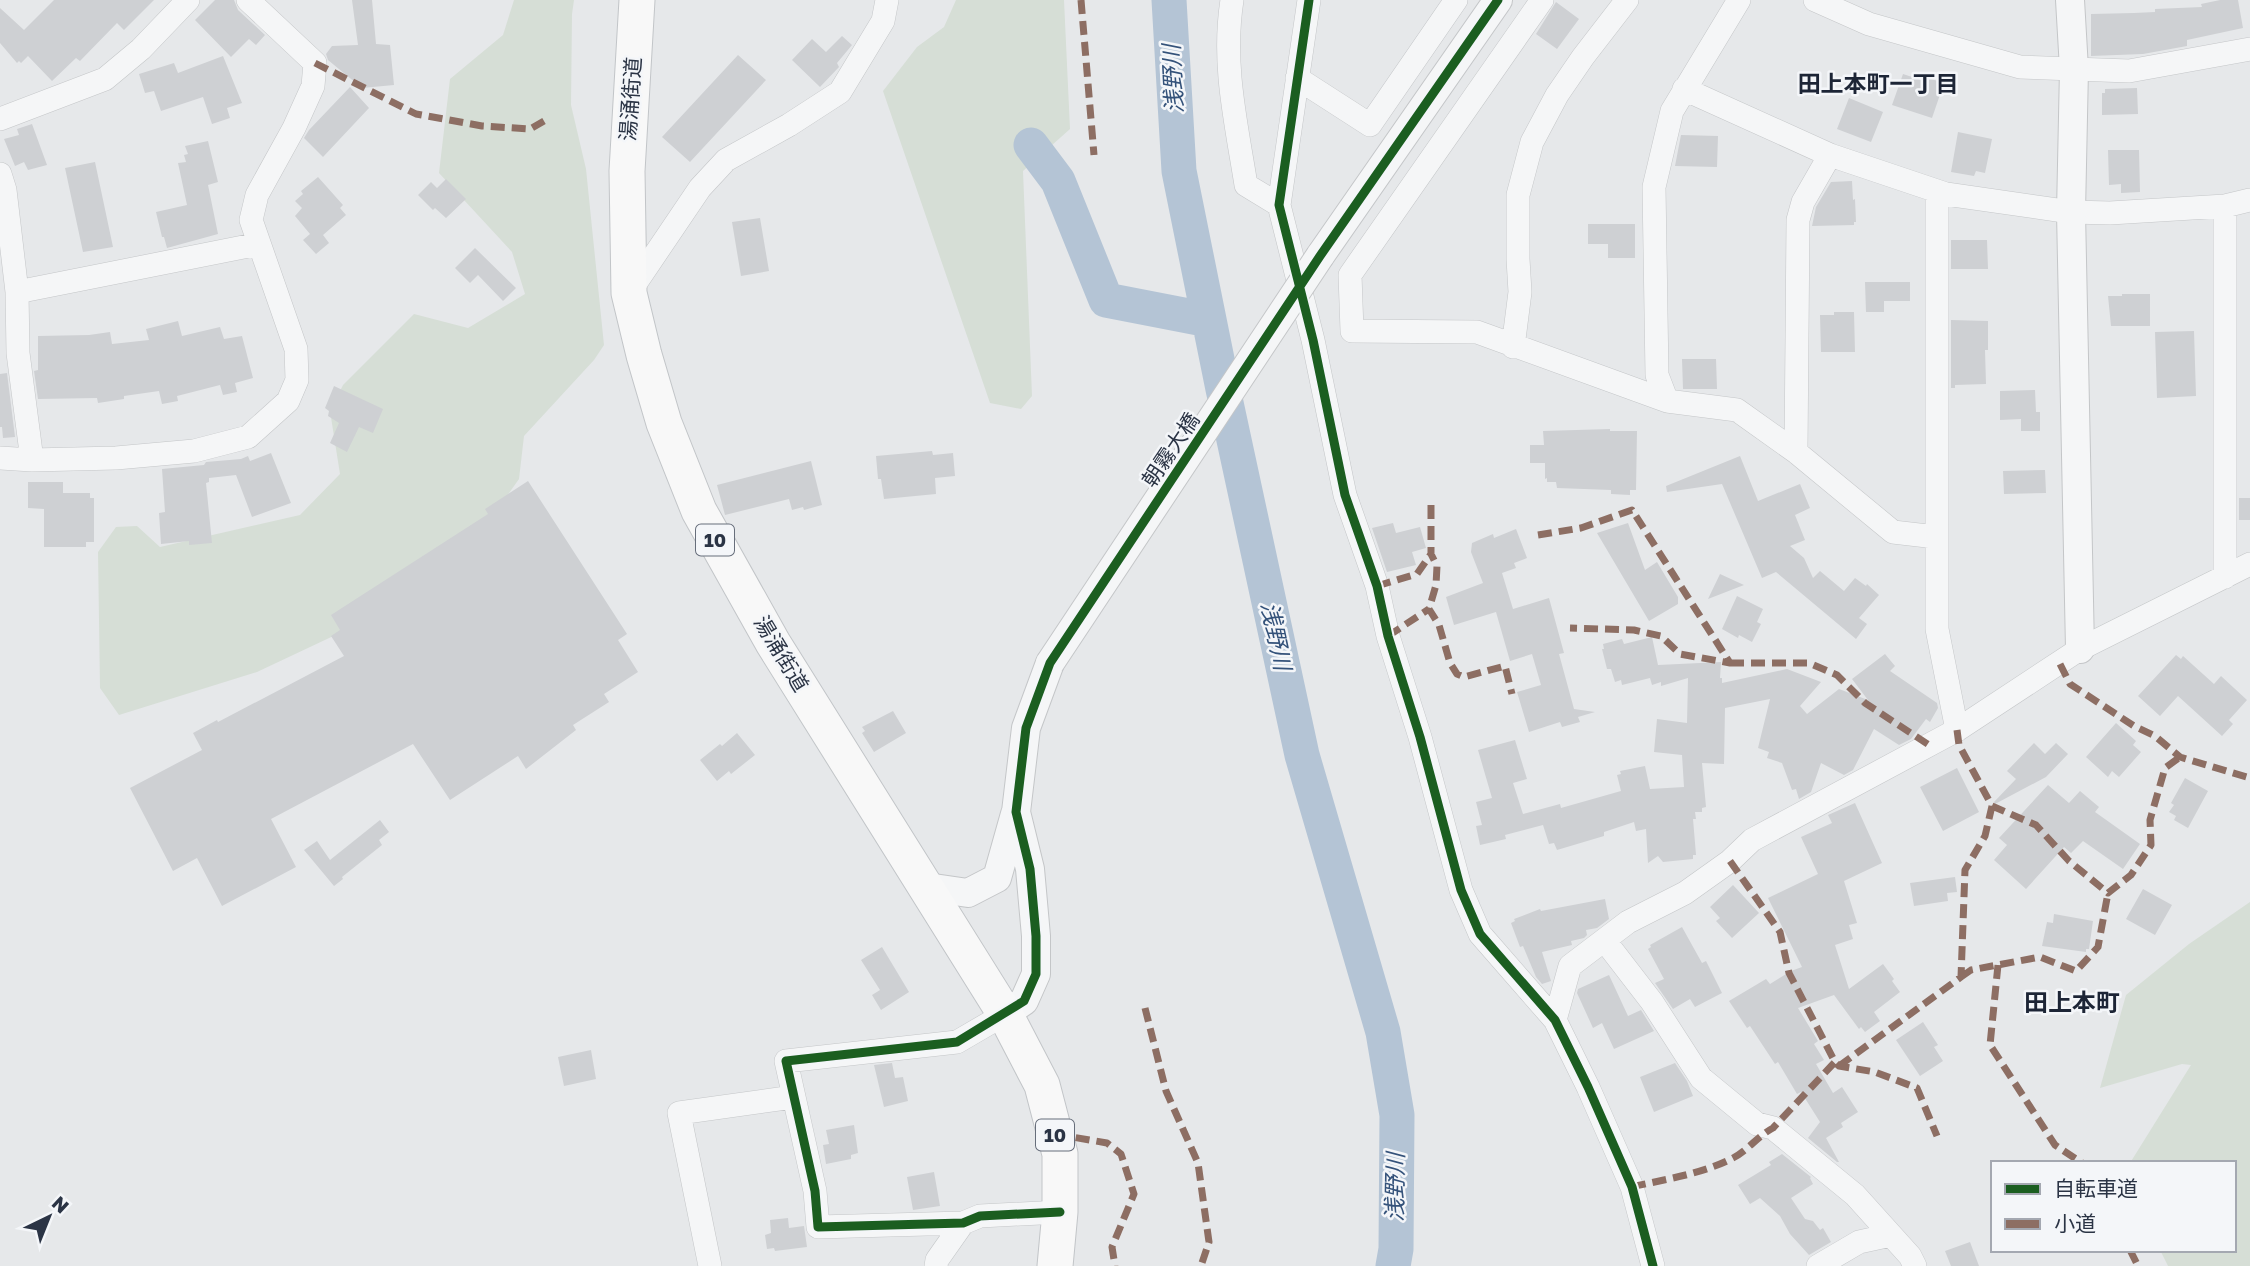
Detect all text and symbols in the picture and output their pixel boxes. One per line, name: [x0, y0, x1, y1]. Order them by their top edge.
water label: 浅野川: [1156, 41, 1188, 114]
street label: 湯涌街道: [614, 56, 646, 142]
district label: 田上本町一丁目: [1798, 69, 1959, 97]
street label: 朝霧大橋: [1136, 407, 1204, 492]
road number: 10: [696, 524, 734, 555]
water label: 浅野川: [1256, 599, 1298, 675]
street label: 湯涌街道: [749, 611, 815, 696]
district label: 田上本町: [2024, 987, 2120, 1016]
road number: 10: [1036, 1120, 1074, 1150]
water label: 浅野川: [1379, 1149, 1409, 1222]
legend: [1991, 1161, 2236, 1252]
text: 自転車道: [2054, 1175, 2138, 1201]
north arrow: [14, 1182, 84, 1252]
text: N: [48, 1191, 74, 1218]
text: 小道: [2054, 1210, 2096, 1236]

